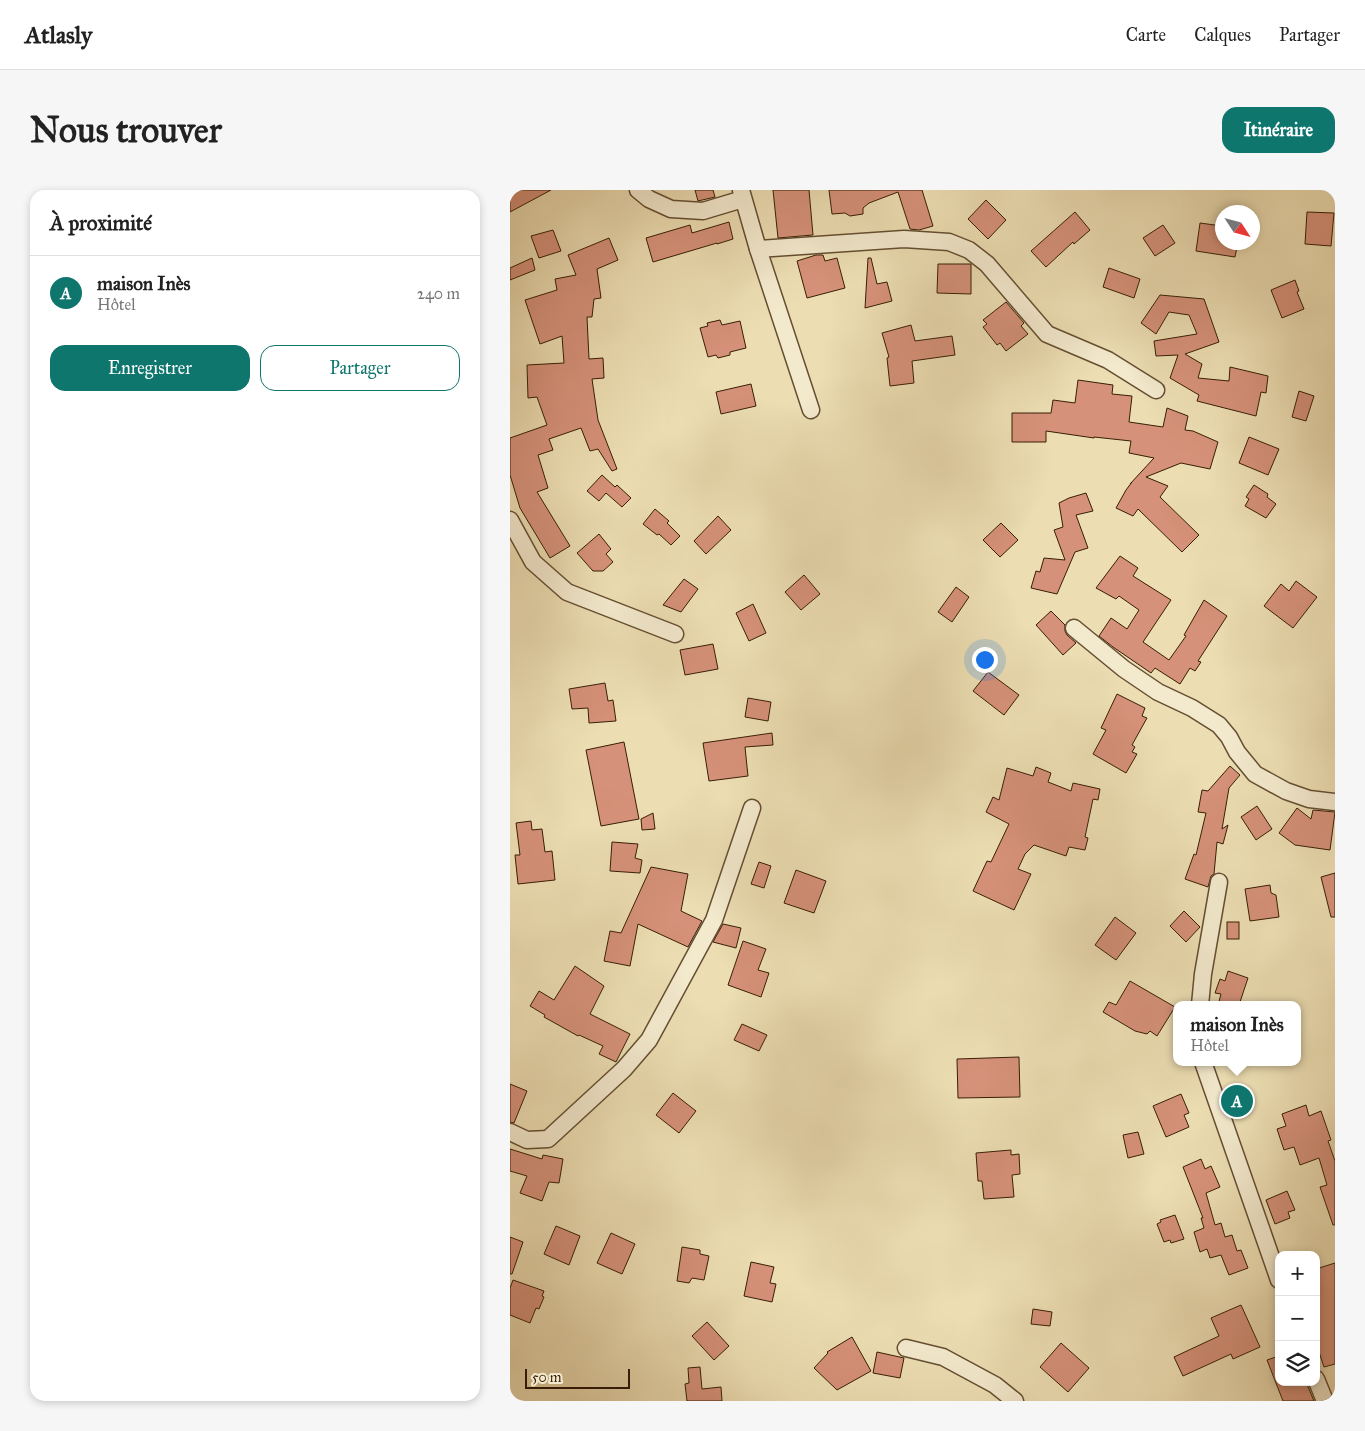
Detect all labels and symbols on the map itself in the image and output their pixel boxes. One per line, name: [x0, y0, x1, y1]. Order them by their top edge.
north arrow: [1215, 205, 1260, 250]
your location: [972, 647, 998, 673]
pin: A: [1221, 1082, 1253, 1120]
scale bar: [525, 1366, 630, 1389]

